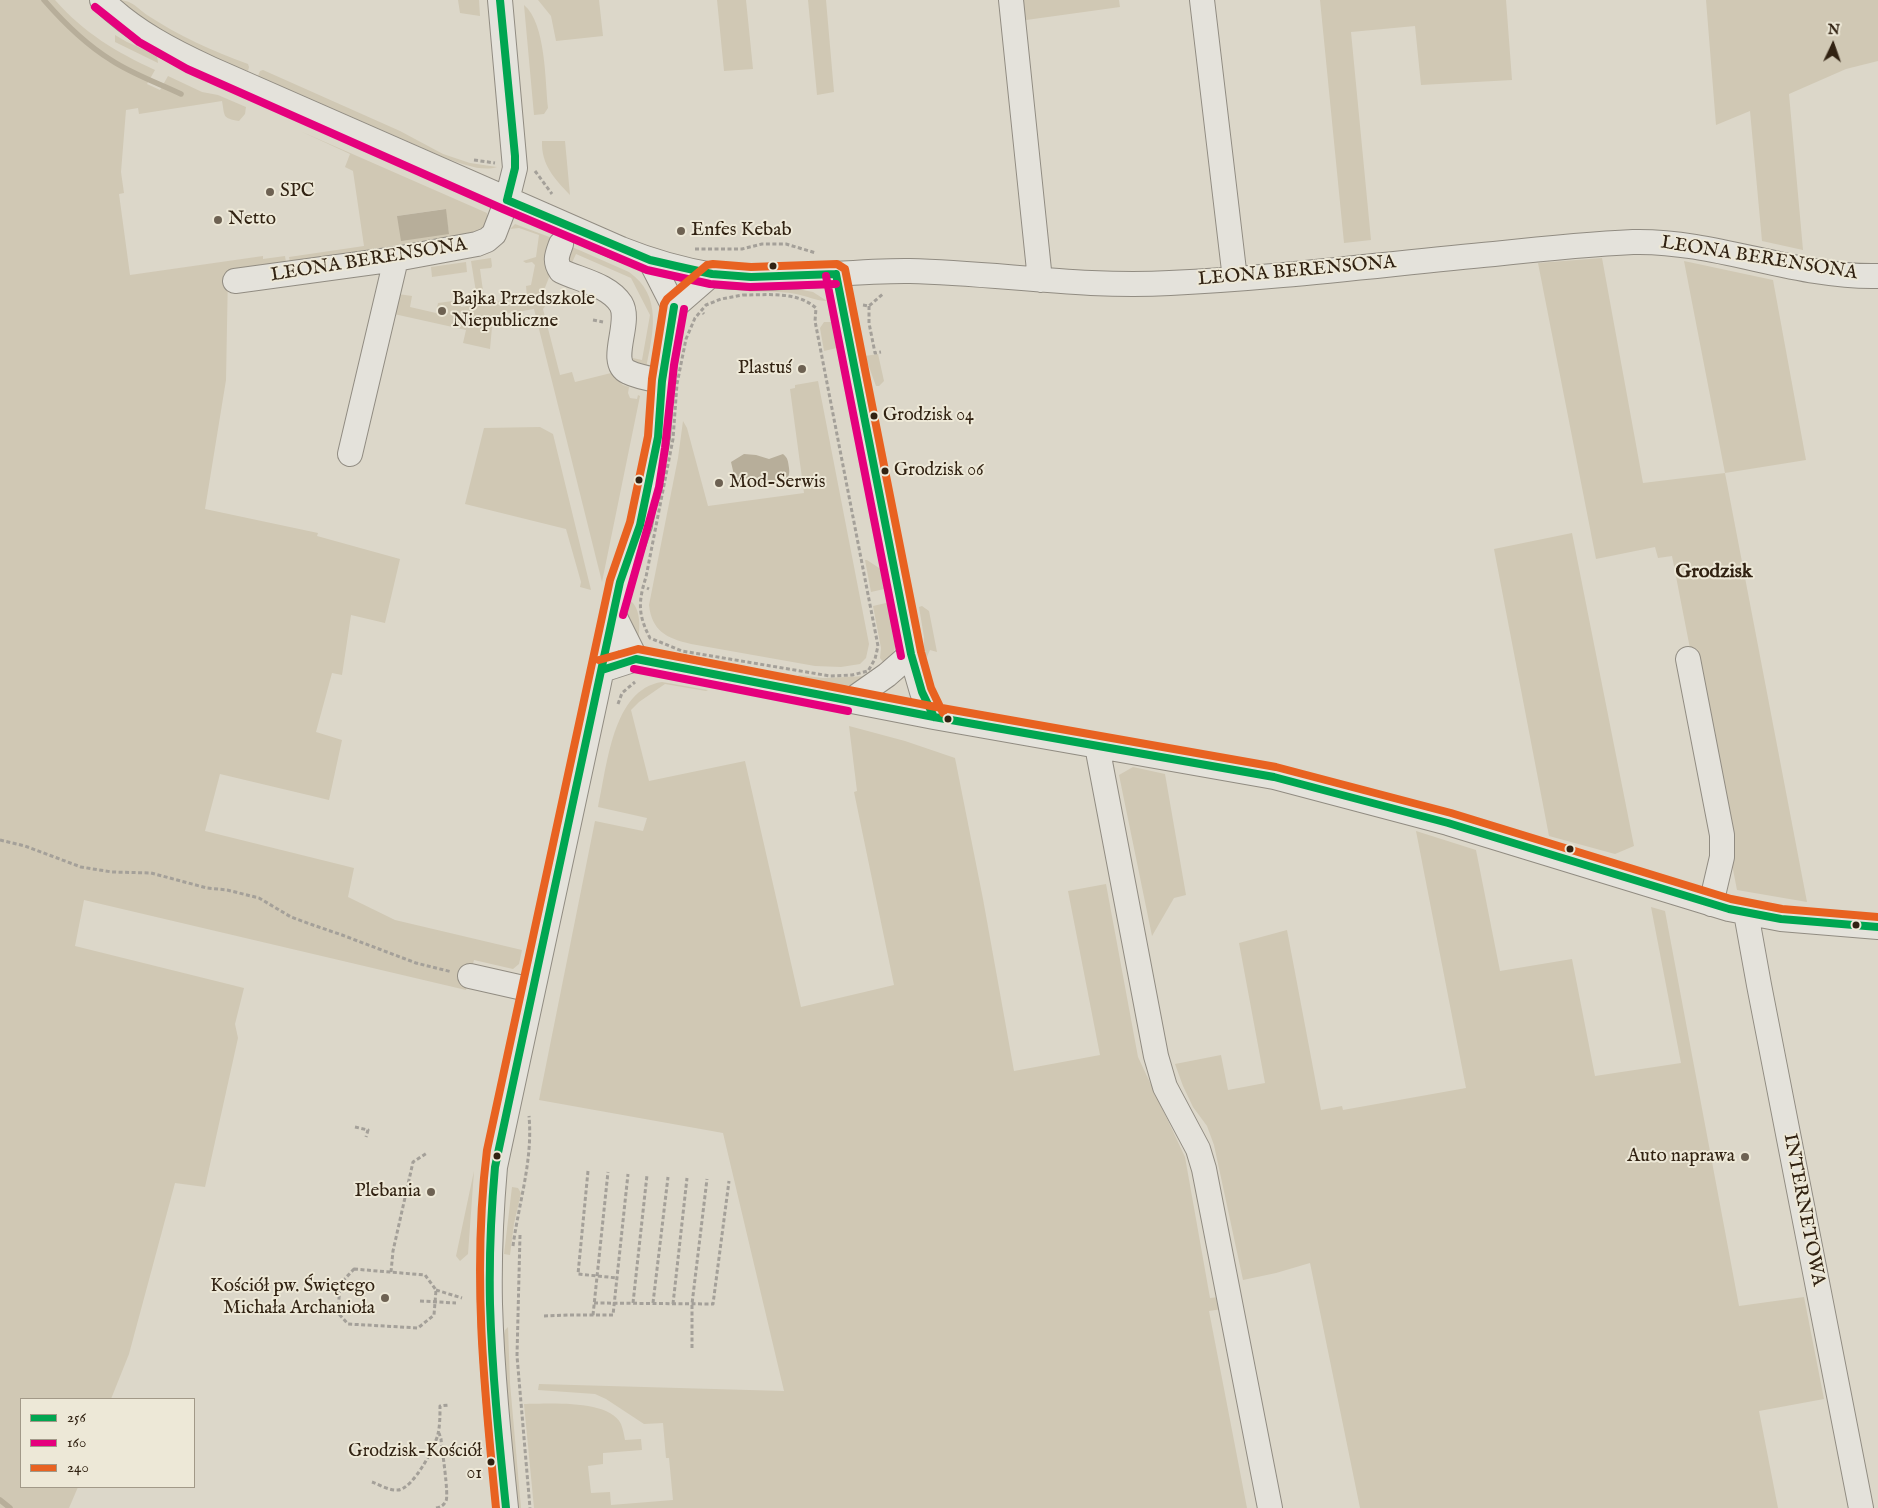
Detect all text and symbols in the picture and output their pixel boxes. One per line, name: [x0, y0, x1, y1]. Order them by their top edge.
north arrow: [1808, 20, 1858, 70]
text: N: [1827, 21, 1840, 39]
place label: SPC: [280, 181, 314, 203]
marker: SPC: [264, 186, 276, 198]
place label: Netto: [228, 209, 276, 231]
marker: Netto: [212, 214, 224, 226]
place label: Enfes Kebab: [691, 220, 792, 242]
marker: Enfes Kebab: [675, 225, 687, 237]
street label: LEONA BERENSONA: [1659, 232, 1859, 286]
street label: LEONA BERENSONA: [269, 234, 469, 288]
street label: LEONA BERENSONA: [1197, 252, 1397, 292]
unlabelled marker: [768, 261, 778, 271]
place label: Bajka Przedszkole Niepubliczne: [452, 289, 595, 333]
marker: Bajka Przedszkole Niepubliczne: [436, 305, 448, 317]
place label: Plastuś: [738, 358, 792, 380]
marker: Plastuś: [796, 363, 808, 375]
place label: Grodzisk 04: [883, 405, 974, 427]
marker: Grodzisk 04: [869, 411, 879, 421]
place label: Grodzisk 06: [894, 460, 984, 482]
marker: Grodzisk 06: [880, 466, 890, 476]
place label: Mod-Serwis: [729, 472, 826, 494]
unlabelled marker: [634, 475, 644, 485]
marker: Mod-Serwis: [713, 477, 725, 489]
district label: Grodzisk: [1675, 561, 1753, 585]
unlabelled marker: [943, 714, 953, 724]
unlabelled marker: [1565, 844, 1575, 854]
unlabelled marker: [1851, 920, 1861, 930]
street label: INTERNETOWA: [1777, 1132, 1829, 1288]
place label: Auto naprawa: [1627, 1146, 1735, 1168]
unlabelled marker: [492, 1151, 502, 1161]
marker: Auto naprawa: [1739, 1151, 1751, 1163]
place label: Plebania: [354, 1181, 421, 1203]
marker: Plebania: [425, 1186, 437, 1198]
place label: Kościół pw. Świętego Michała Archanioła: [210, 1276, 375, 1320]
marker: Kościół pw. Świętego Michała Archanioła: [379, 1292, 391, 1304]
legend: [20, 1398, 195, 1488]
text: 256: [67, 1408, 86, 1427]
text: 160: [67, 1433, 86, 1452]
place label: Grodzisk-Kościół 01: [348, 1441, 482, 1484]
marker: Grodzisk-Kościół 01: [486, 1457, 496, 1467]
text: 240: [67, 1458, 89, 1477]

